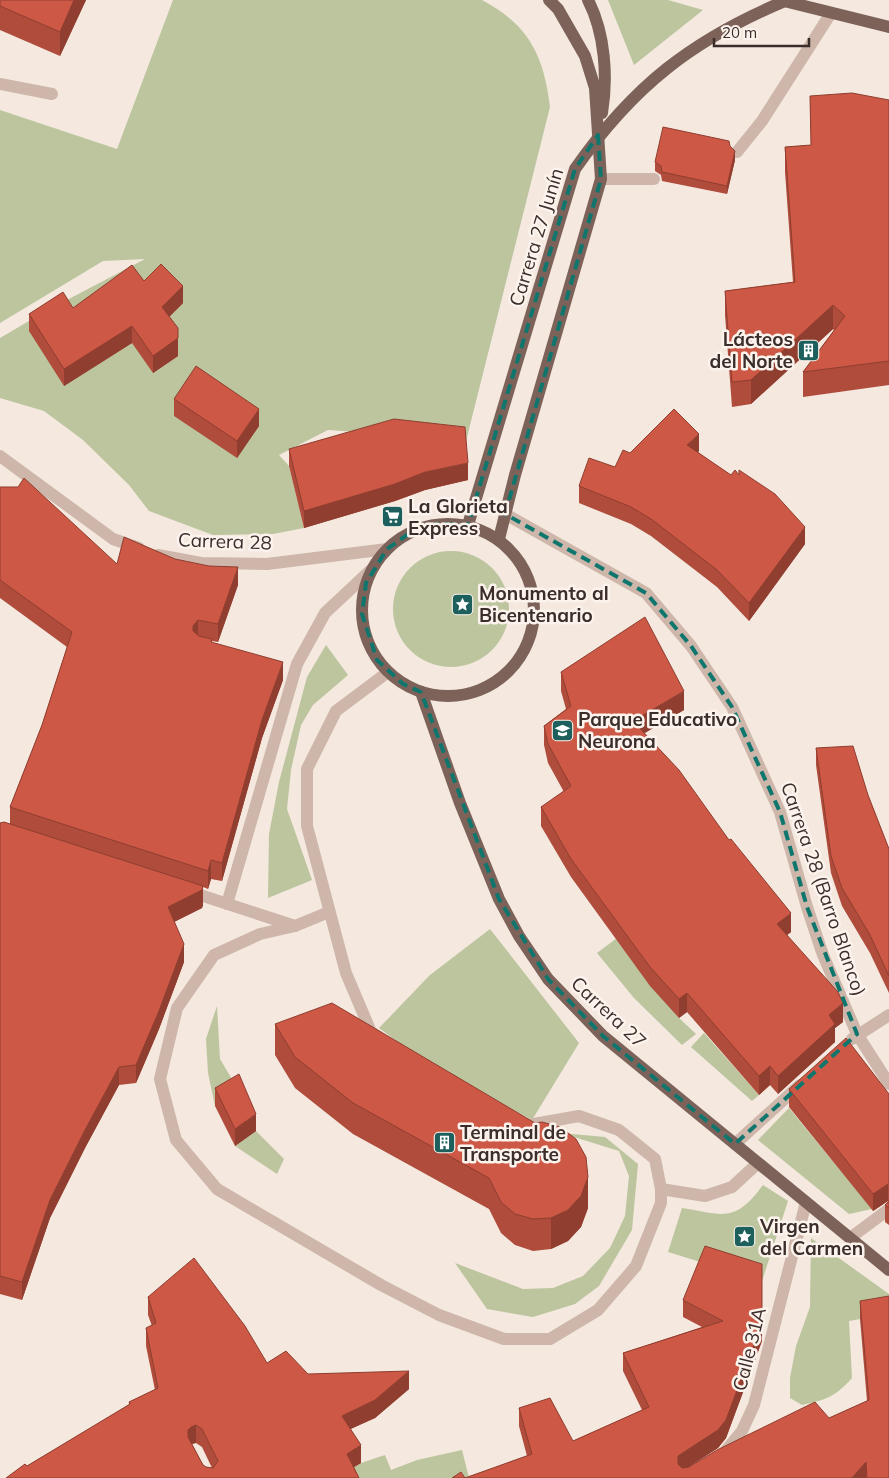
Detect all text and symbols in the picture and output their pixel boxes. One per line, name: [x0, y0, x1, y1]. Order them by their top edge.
scale bar: [714, 15, 809, 47]
text: 20 m: [722, 23, 757, 42]
street label: Carrera 27 Junín: [504, 165, 568, 309]
place label: Lácteos del Norte: [710, 327, 793, 373]
building icon: Lácteos del Norte: [797, 338, 821, 362]
place label: La Glorieta Express: [408, 494, 508, 540]
supermarket icon: La Glorieta Express: [380, 505, 404, 529]
street label: Carrera 28: [178, 527, 272, 555]
place label: Monumento al Bicentenario: [479, 581, 609, 627]
place icon: Monumento al Bicentenario: [451, 592, 475, 616]
place label: Parque Educativo Neurona: [578, 707, 737, 753]
school or university icon: Parque Educativo Neurona: [550, 718, 574, 742]
street label: Carrera 28 (Barro Blanco): [776, 779, 872, 999]
street label: Carrera 27: [566, 971, 652, 1053]
place label: Terminal de Transporte: [460, 1120, 566, 1166]
building icon: Terminal de Transporte: [432, 1131, 456, 1155]
place label: Virgen del Carmen: [759, 1214, 863, 1260]
place icon: Virgen del Carmen: [732, 1225, 756, 1249]
street label: Calle 31A: [727, 1305, 771, 1393]

